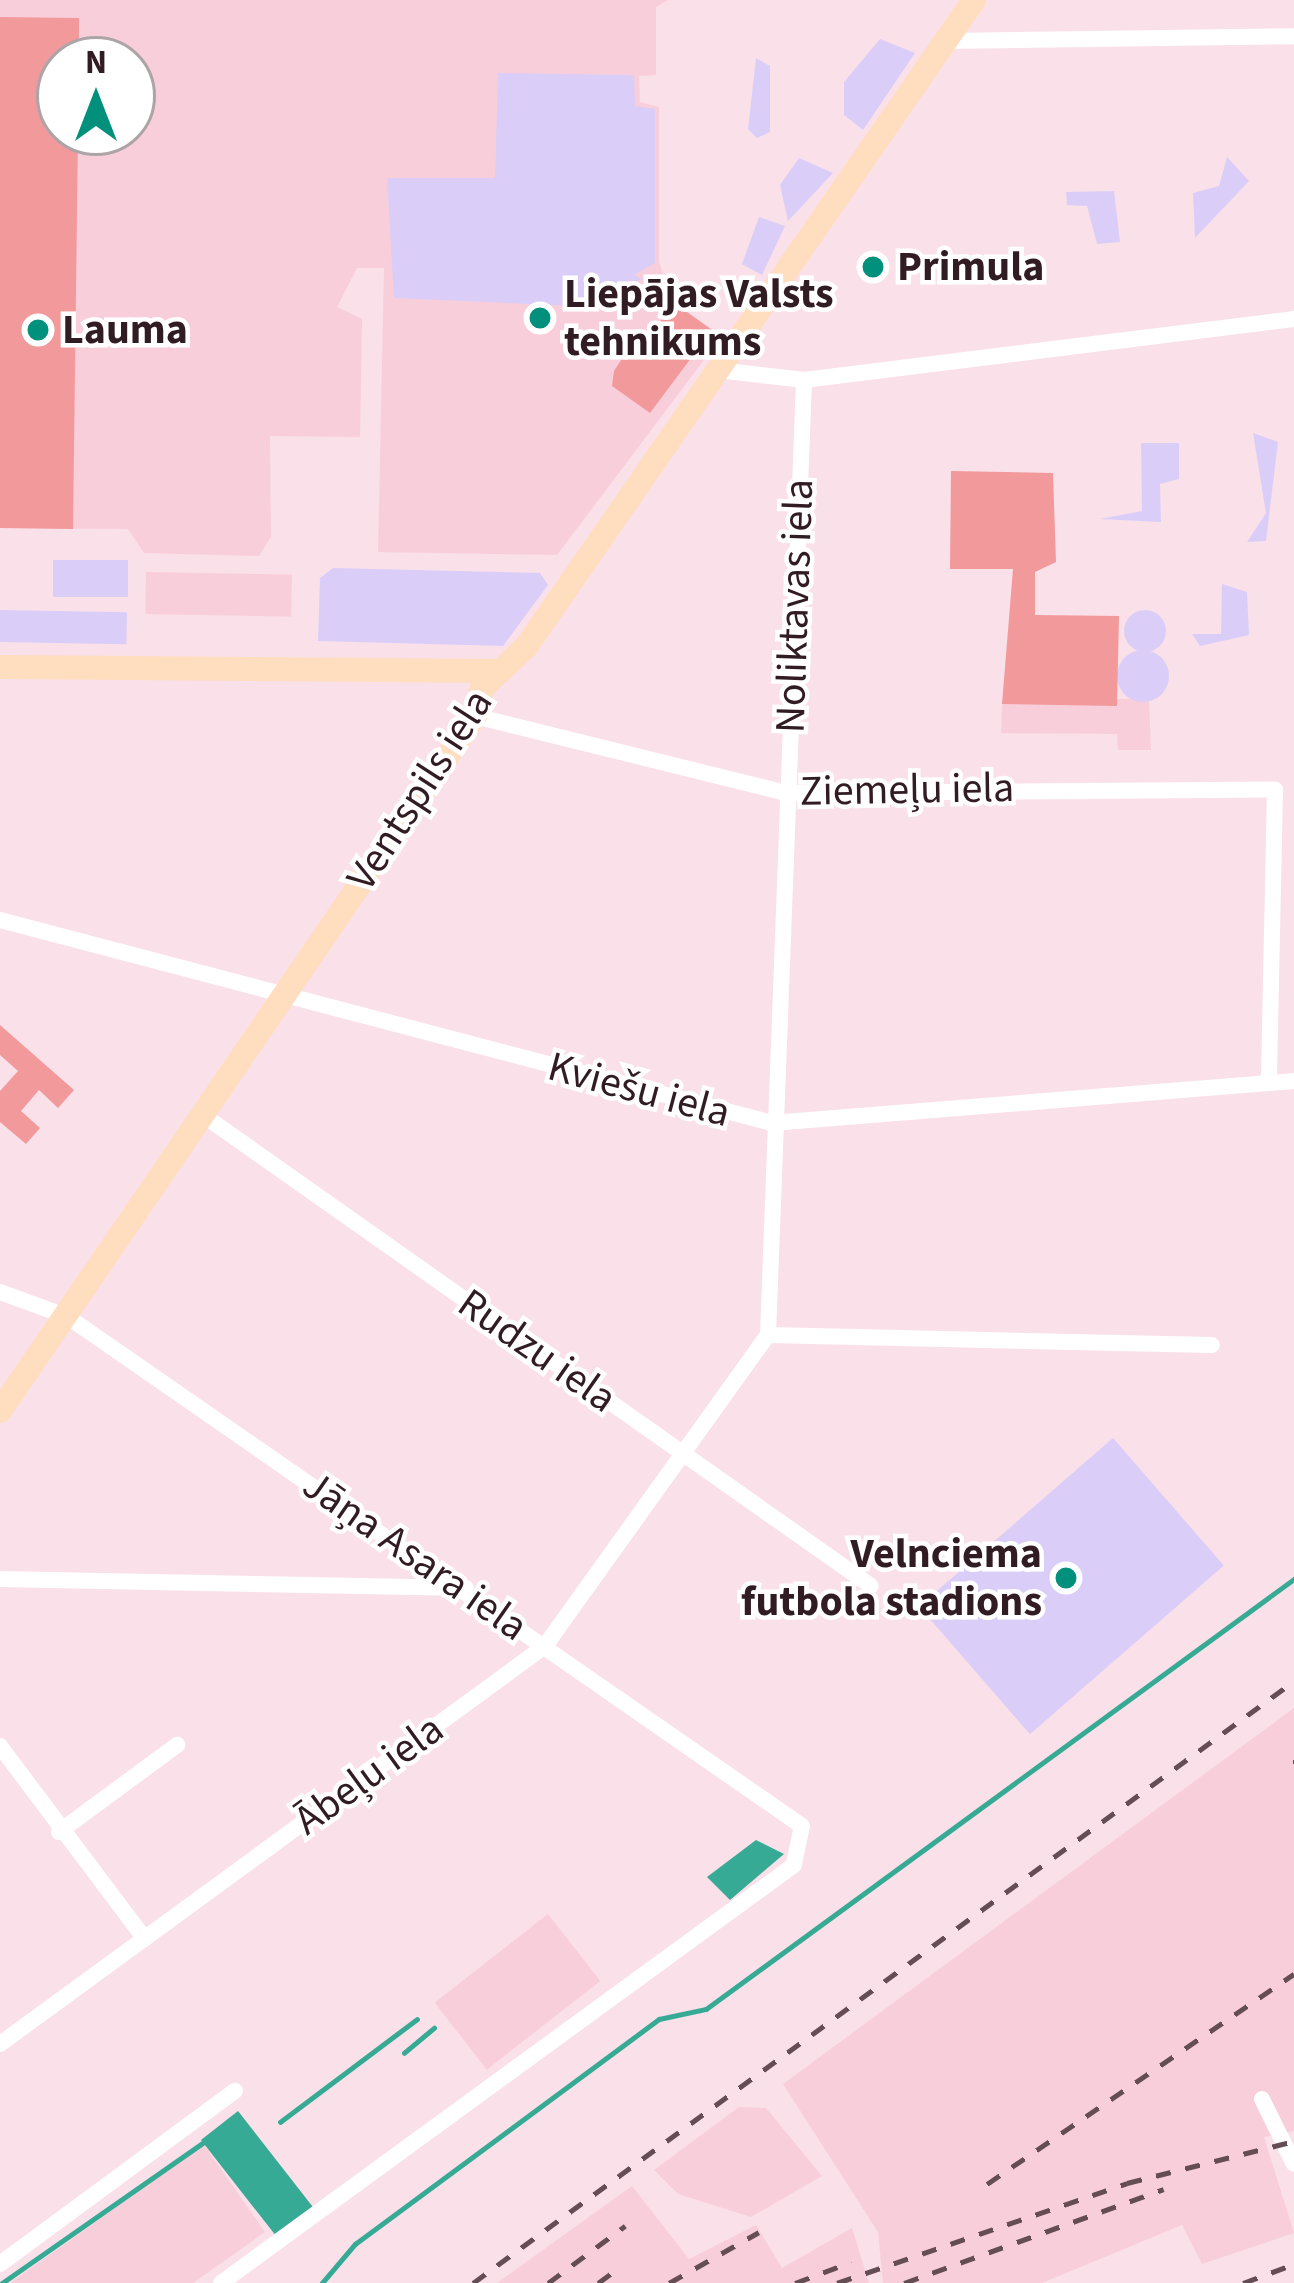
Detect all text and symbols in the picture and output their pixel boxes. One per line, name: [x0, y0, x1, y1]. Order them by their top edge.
north arrow: [36, 36, 156, 156]
text: N: [85, 39, 107, 86]
place label: Primula: [897, 242, 1044, 292]
marker: Primula: [860, 254, 886, 280]
place label: Liepājas Valsts tehnikums: [564, 269, 834, 368]
place label: Lauma: [62, 305, 188, 355]
marker: Liepājas Valsts tehnikums: [527, 305, 553, 331]
marker: Lauma: [25, 317, 51, 343]
street label: Noliktavas iela: [765, 478, 825, 734]
street label: Ventspils iela: [336, 680, 504, 900]
street label: Ziemeļu iela: [799, 763, 1015, 817]
street label: Kviešu iela: [543, 1042, 735, 1138]
street label: Rudzu iela: [448, 1278, 626, 1424]
street label: Jāņa Asara iela: [293, 1460, 537, 1652]
place label: Velnciema futbola stadions: [741, 1529, 1042, 1628]
marker: Velnciema futbola stadions: [1053, 1565, 1079, 1591]
street label: Ābeļu iela: [285, 1704, 453, 1846]

